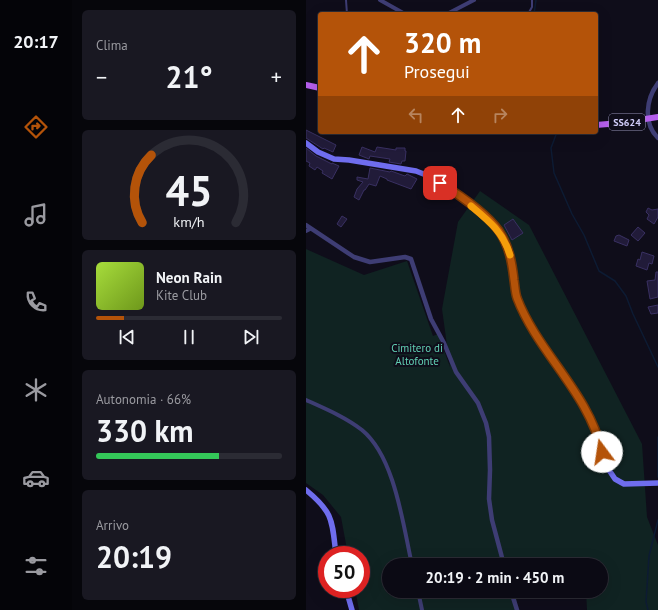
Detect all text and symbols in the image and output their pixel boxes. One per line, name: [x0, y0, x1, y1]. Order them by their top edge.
text: 320 m: [404, 24, 481, 61]
icon: ahead: [338, 28, 390, 80]
text: 20:17: [13, 30, 59, 53]
text: Clima: [96, 37, 128, 54]
text: 21°: [165, 57, 213, 96]
text: Prosegui: [404, 60, 470, 83]
text: −: [96, 63, 107, 91]
text: +: [271, 63, 282, 91]
icon: left: [405, 104, 427, 126]
icon: ahead: [447, 104, 469, 126]
icon: right: [489, 104, 511, 126]
icon: directions: [22, 113, 50, 141]
road number: SS624: [609, 114, 645, 130]
text: 45: [165, 164, 213, 217]
pin: [423, 166, 457, 200]
icon: arrive: [429, 172, 451, 194]
icon: music: [22, 201, 50, 229]
text: km/h: [173, 212, 205, 231]
text: Neon Rain: [156, 268, 222, 287]
text: Kite Club: [156, 287, 207, 304]
icon: phone: [22, 288, 50, 316]
icon: previous: [116, 326, 138, 348]
icon: pause: [178, 326, 200, 348]
icon: next: [240, 326, 262, 348]
park label: Cimitero di Altofonte: [391, 341, 443, 368]
icon: climate: [22, 376, 50, 404]
text: Autonomia · 66%: [96, 391, 191, 408]
text: 330 km: [96, 411, 194, 450]
position arrow: [581, 431, 623, 473]
icon: car: [22, 464, 50, 492]
text: Arrivo: [96, 517, 129, 534]
text: 20:19: [96, 537, 172, 576]
speed limit sign: 50: [318, 546, 370, 598]
icon: filters: [22, 552, 50, 580]
text: 20:19 · 2 min · 450 m: [426, 568, 564, 587]

